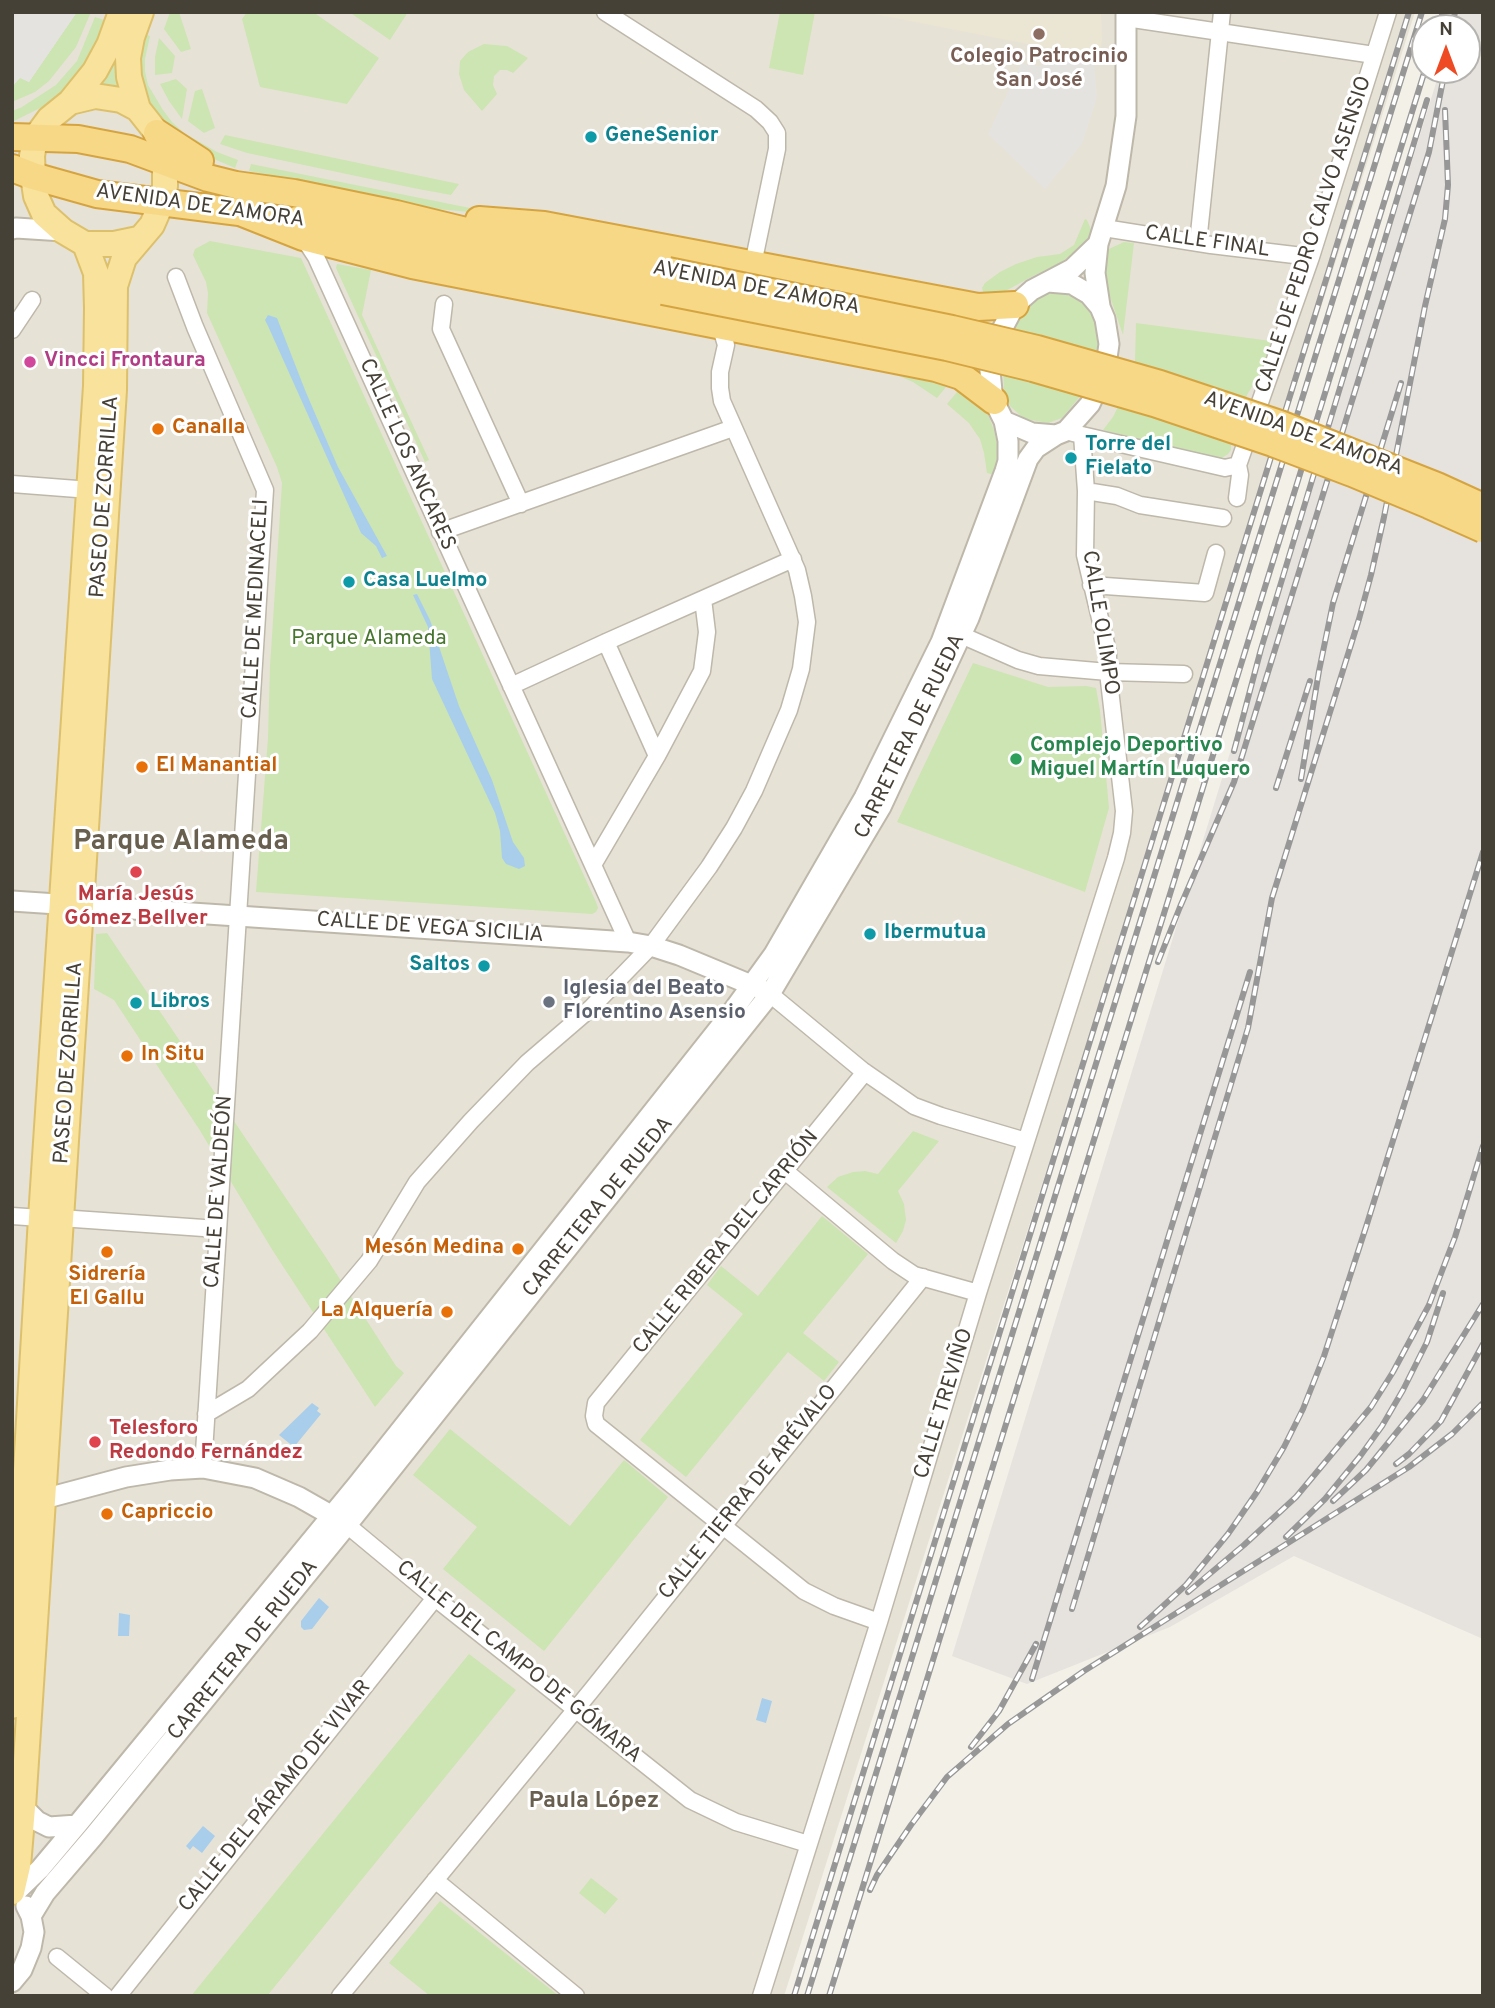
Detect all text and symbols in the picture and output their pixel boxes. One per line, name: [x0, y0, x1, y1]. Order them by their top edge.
north arrow: [1411, 14, 1481, 84]
text: N: [1439, 18, 1453, 42]
marker: Colegio Patrocinio San José: [1031, 26, 1047, 42]
place label: Colegio Patrocinio San José: [950, 45, 1128, 95]
street label: CALLE DE PEDRO CALVO ASENSIO: [1252, 73, 1378, 397]
place label: GeneSenior: [605, 124, 718, 150]
marker: GeneSenior: [583, 129, 599, 145]
street label: AVENIDA DE ZAMORA: [94, 180, 306, 234]
street label: CALLE FINAL: [1143, 222, 1271, 264]
street label: AVENIDA DE ZAMORA: [650, 257, 862, 321]
place label: Vincci Frontaura: [44, 349, 206, 375]
marker: Vincci Frontaura: [22, 354, 38, 370]
street label: CALLE LOS ANCARES: [352, 355, 460, 555]
street label: AVENIDA DE ZAMORA: [1200, 387, 1406, 483]
street label: PASEO DE ZORRILLA: [86, 395, 126, 599]
place label: Canalla: [172, 416, 245, 442]
marker: Canalla: [150, 421, 166, 437]
place label: Torre del Fielato: [1085, 433, 1171, 483]
marker: Torre del Fielato: [1063, 450, 1079, 466]
street label: CALLE DE MEDINACELI: [239, 498, 275, 720]
street label: CALLE OLIMPO: [1075, 549, 1123, 697]
place label: Casa Luelmo: [363, 569, 488, 595]
marker: Casa Luelmo: [341, 574, 357, 590]
park label: Parque Alameda: [291, 627, 447, 653]
street label: CARRETERA DE RUEDA: [850, 630, 972, 844]
place label: Complejo Deportivo Miguel Martín Luquero: [1030, 734, 1250, 784]
marker: Complejo Deportivo Miguel Martín Luquero: [1008, 751, 1024, 767]
place label: El Manantial: [156, 754, 277, 780]
marker: El Manantial: [134, 759, 150, 775]
district label: Parque Alameda: [73, 826, 289, 860]
marker: María Jesús Gómez Bellver: [128, 864, 144, 880]
place label: María Jesús Gómez Bellver: [64, 883, 208, 933]
street label: CALLE DE VEGA SICILIA: [316, 908, 544, 950]
place label: Ibermutua: [884, 921, 986, 947]
marker: Ibermutua: [862, 926, 878, 942]
place label: Saltos: [409, 953, 470, 979]
marker: Saltos: [476, 958, 492, 974]
street label: PASEO DE ZORRILLA: [50, 961, 90, 1165]
place label: Iglesia del Beato Florentino Asensio: [563, 977, 746, 1027]
place label: Libros: [150, 990, 210, 1016]
marker: Iglesia del Beato Florentino Asensio: [541, 994, 557, 1010]
marker: Libros: [128, 995, 144, 1011]
place label: In Situ: [141, 1043, 205, 1069]
marker: In Situ: [119, 1048, 135, 1064]
street label: CALLE DE VALDEÓN: [201, 1095, 239, 1289]
street label: CARRETERA DE RUEDA: [518, 1113, 680, 1303]
street label: CALLE RIBERA DEL CARRIÓN: [629, 1126, 825, 1360]
place label: Mesón Medina: [364, 1236, 504, 1262]
marker: Mesón Medina: [510, 1241, 526, 1257]
marker: Sidrería El Gallu: [99, 1244, 115, 1260]
place label: Sidrería El Gallu: [68, 1263, 146, 1313]
place label: La Alquería: [320, 1299, 433, 1325]
marker: La Alquería: [439, 1304, 455, 1320]
street label: CALLE TREVIÑO: [910, 1326, 980, 1482]
street label: CALLE TIERRA DE ARÉVALO: [654, 1380, 844, 1606]
place label: Telesforo Redondo Fernández: [109, 1417, 303, 1467]
marker: Telesforo Redondo Fernández: [87, 1434, 103, 1450]
place label: Capriccio: [121, 1501, 213, 1527]
marker: Capriccio: [99, 1506, 115, 1522]
street label: CARRETERA DE RUEDA: [163, 1556, 325, 1746]
street label: CALLE DEL CAMPO DE GÓMARA: [390, 1556, 646, 1770]
street label: CALLE DEL PÁRAMO DE VIVAR: [174, 1676, 378, 1918]
district label: Paula López: [529, 1788, 659, 1816]

